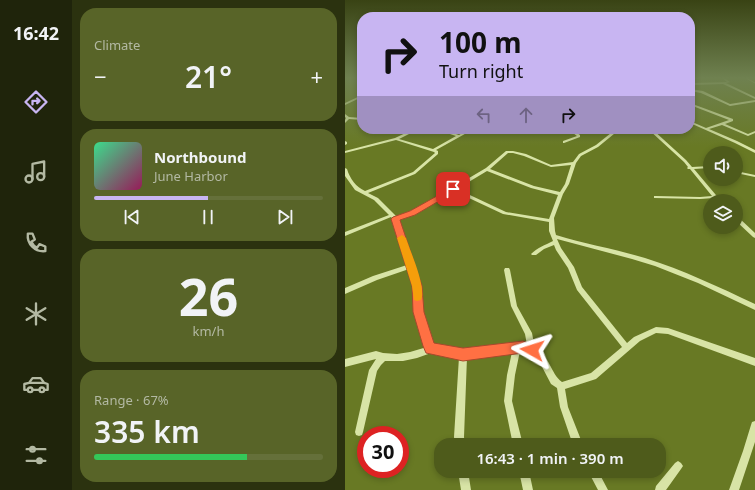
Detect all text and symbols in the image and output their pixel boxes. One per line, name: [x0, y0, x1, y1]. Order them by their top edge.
text: 16:42: [13, 21, 59, 45]
text: 100 m: [439, 23, 522, 61]
icon: right: [373, 28, 425, 80]
text: Climate: [94, 36, 140, 54]
text: 21°: [185, 56, 232, 97]
text: Turn right: [439, 59, 523, 83]
text: −: [94, 61, 107, 91]
text: +: [310, 61, 323, 91]
icon: directions: [22, 88, 50, 116]
icon: left: [473, 104, 495, 126]
icon: ahead: [515, 104, 537, 126]
icon: right: [557, 104, 579, 126]
map controls: [703, 146, 743, 234]
button: sound: [703, 146, 743, 186]
text: Northbound: [154, 147, 246, 167]
icon: music: [22, 158, 50, 186]
text: June Harbor: [154, 167, 228, 185]
pin: [436, 172, 470, 206]
icon: arrive: [442, 178, 464, 200]
button: layers: [703, 194, 743, 234]
icon: previous: [121, 206, 143, 228]
icon: pause: [197, 206, 219, 228]
icon: next: [274, 206, 296, 228]
icon: phone: [22, 229, 50, 257]
text: 26: [179, 260, 238, 331]
icon: climate: [22, 300, 50, 328]
text: km/h: [193, 322, 224, 340]
position arrow: [511, 329, 553, 371]
icon: car: [22, 370, 50, 398]
text: Range · 67%: [94, 391, 169, 409]
text: 335 km: [94, 411, 200, 452]
speed limit sign: 30: [357, 426, 409, 478]
icon: filters: [22, 441, 50, 469]
text: 16:43 · 1 min · 390 m: [476, 448, 624, 468]

